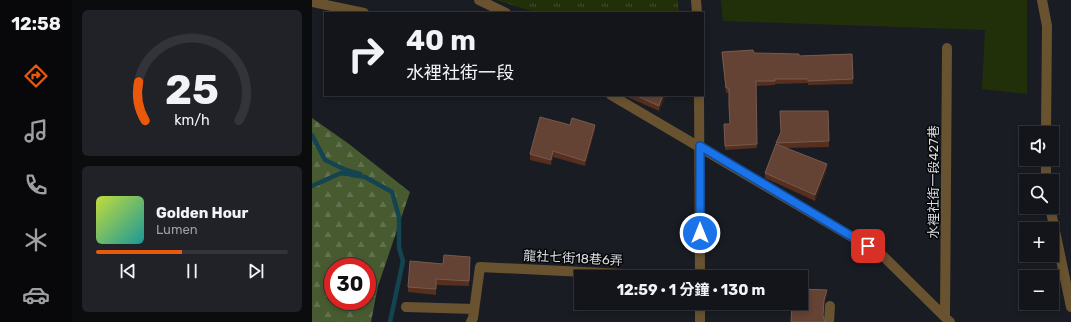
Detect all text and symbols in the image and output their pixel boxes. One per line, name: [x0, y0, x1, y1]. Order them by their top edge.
text: 12:58: [11, 13, 61, 35]
text: 40 m: [406, 24, 476, 57]
icon: right: [340, 28, 392, 80]
icon: directions: [22, 62, 50, 90]
text: 水裡社街一段: [406, 62, 514, 84]
text: 25: [165, 65, 219, 114]
text: km/h: [174, 112, 210, 129]
icon: music: [22, 117, 50, 145]
street label: 水裡社街一段427巷: [926, 125, 941, 239]
map controls: [1019, 126, 1059, 310]
button: sound: [1019, 126, 1059, 166]
icon: phone: [22, 171, 50, 199]
button: search: [1019, 174, 1059, 214]
text: Golden Hour: [156, 204, 248, 222]
position arrow: [679, 212, 721, 254]
text: Lumen: [156, 222, 198, 237]
button: +: [1019, 222, 1059, 262]
icon: climate: [22, 226, 50, 254]
pin: [851, 229, 885, 263]
icon: arrive: [857, 235, 879, 257]
street label: 龍社七街18巷6弄: [523, 248, 623, 268]
speed limit sign: 30: [324, 258, 376, 310]
icon: previous: [117, 260, 139, 282]
icon: pause: [181, 260, 203, 282]
icon: next: [245, 260, 267, 282]
button: −: [1019, 270, 1059, 310]
icon: car: [22, 281, 50, 309]
text: 12:59 · 1 分鐘 · 130 m: [617, 281, 765, 299]

